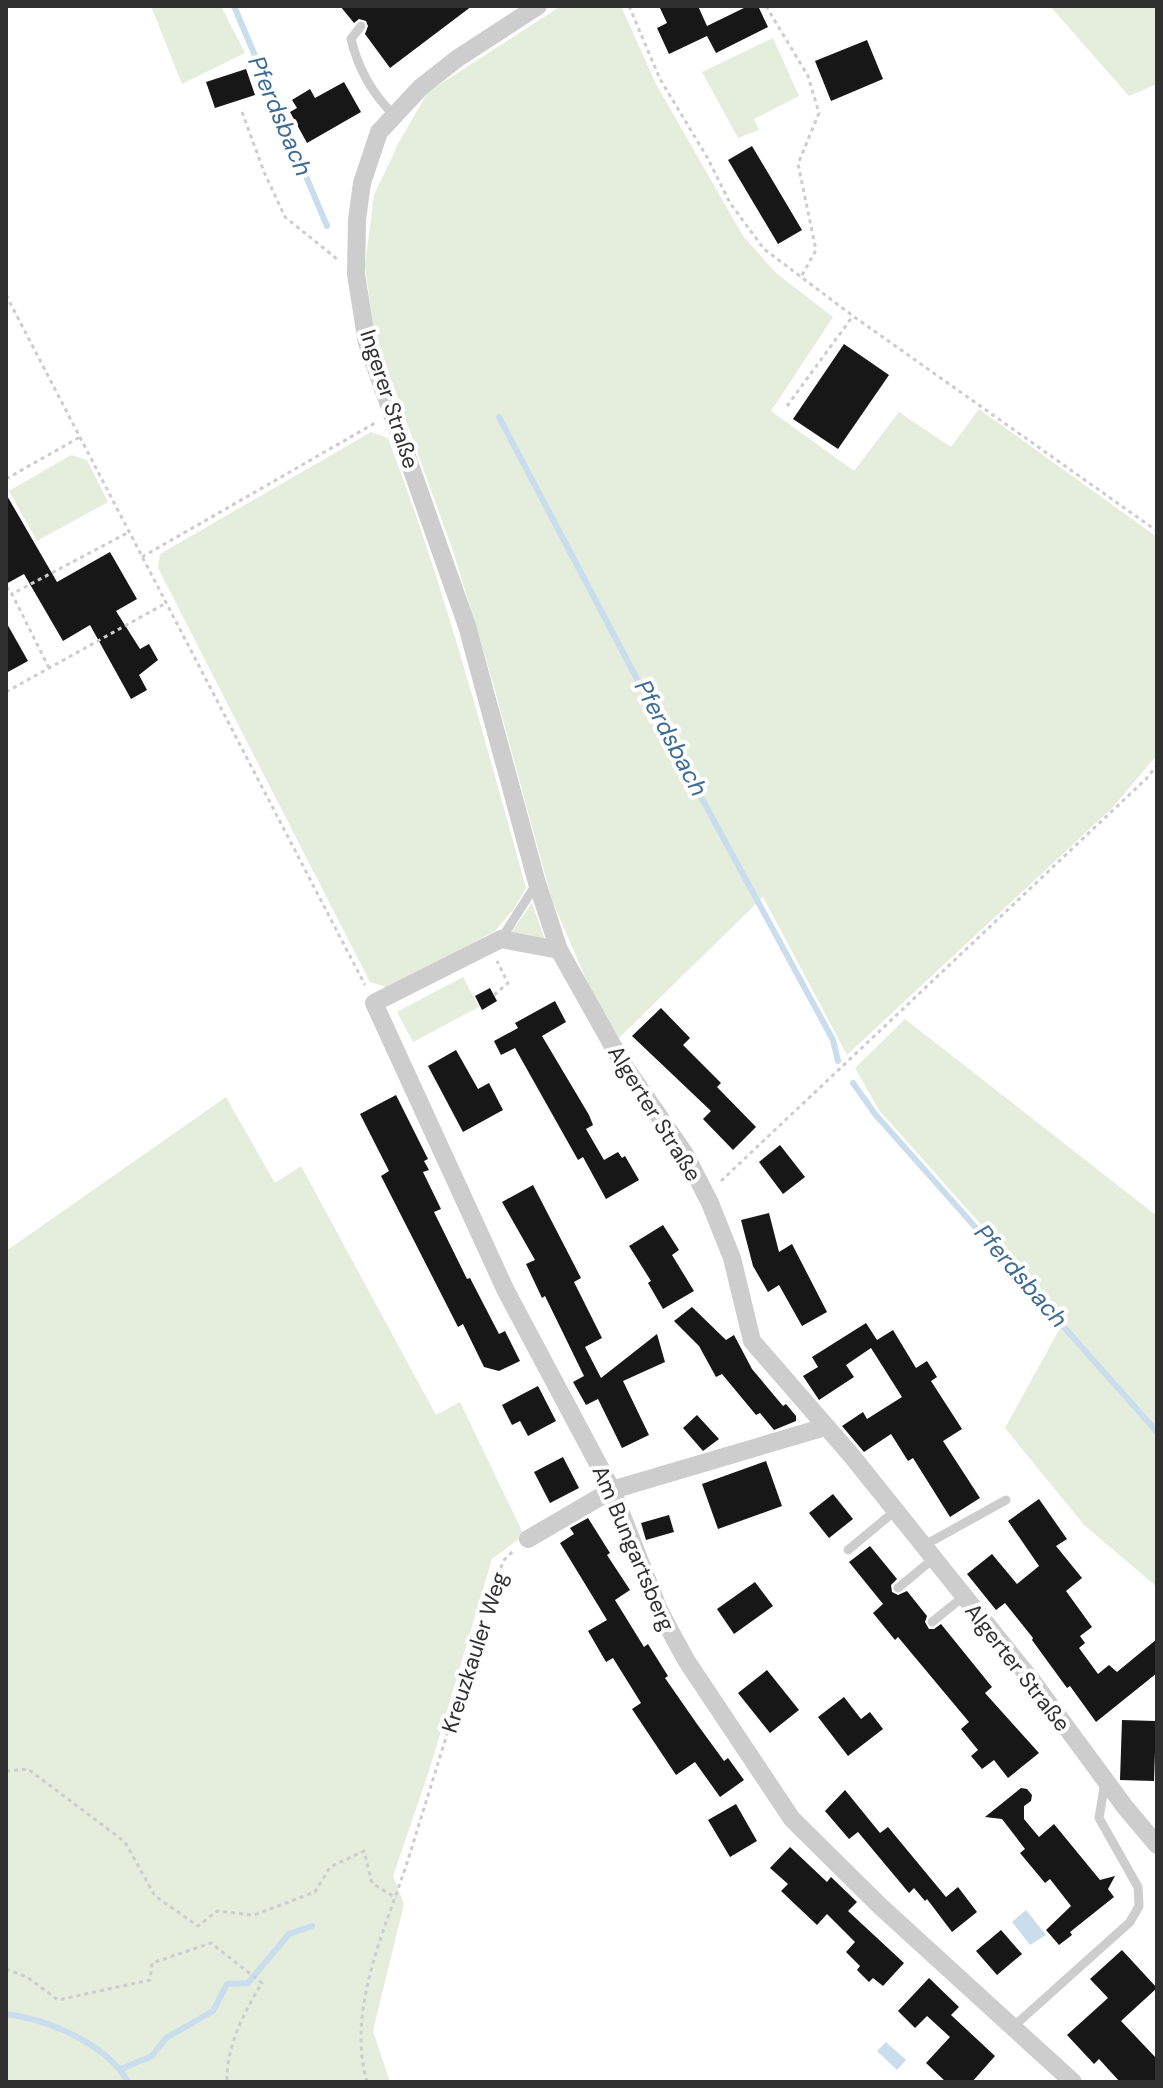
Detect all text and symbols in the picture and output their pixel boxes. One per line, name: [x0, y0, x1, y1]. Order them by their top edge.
water label: Pferdsbach: [241, 51, 320, 180]
street label: Ingerer Straße: [353, 326, 426, 472]
water label: Pferdsbach: [628, 674, 715, 801]
street label: Algerter Straße: [601, 1040, 708, 1187]
water label: Pferdsbach: [968, 1217, 1075, 1334]
street label: Am Bungartsberg: [586, 1461, 681, 1635]
street label: Kreuzkauler Weg: [435, 1568, 514, 1736]
street label: Algerter Straße: [958, 1597, 1077, 1737]

